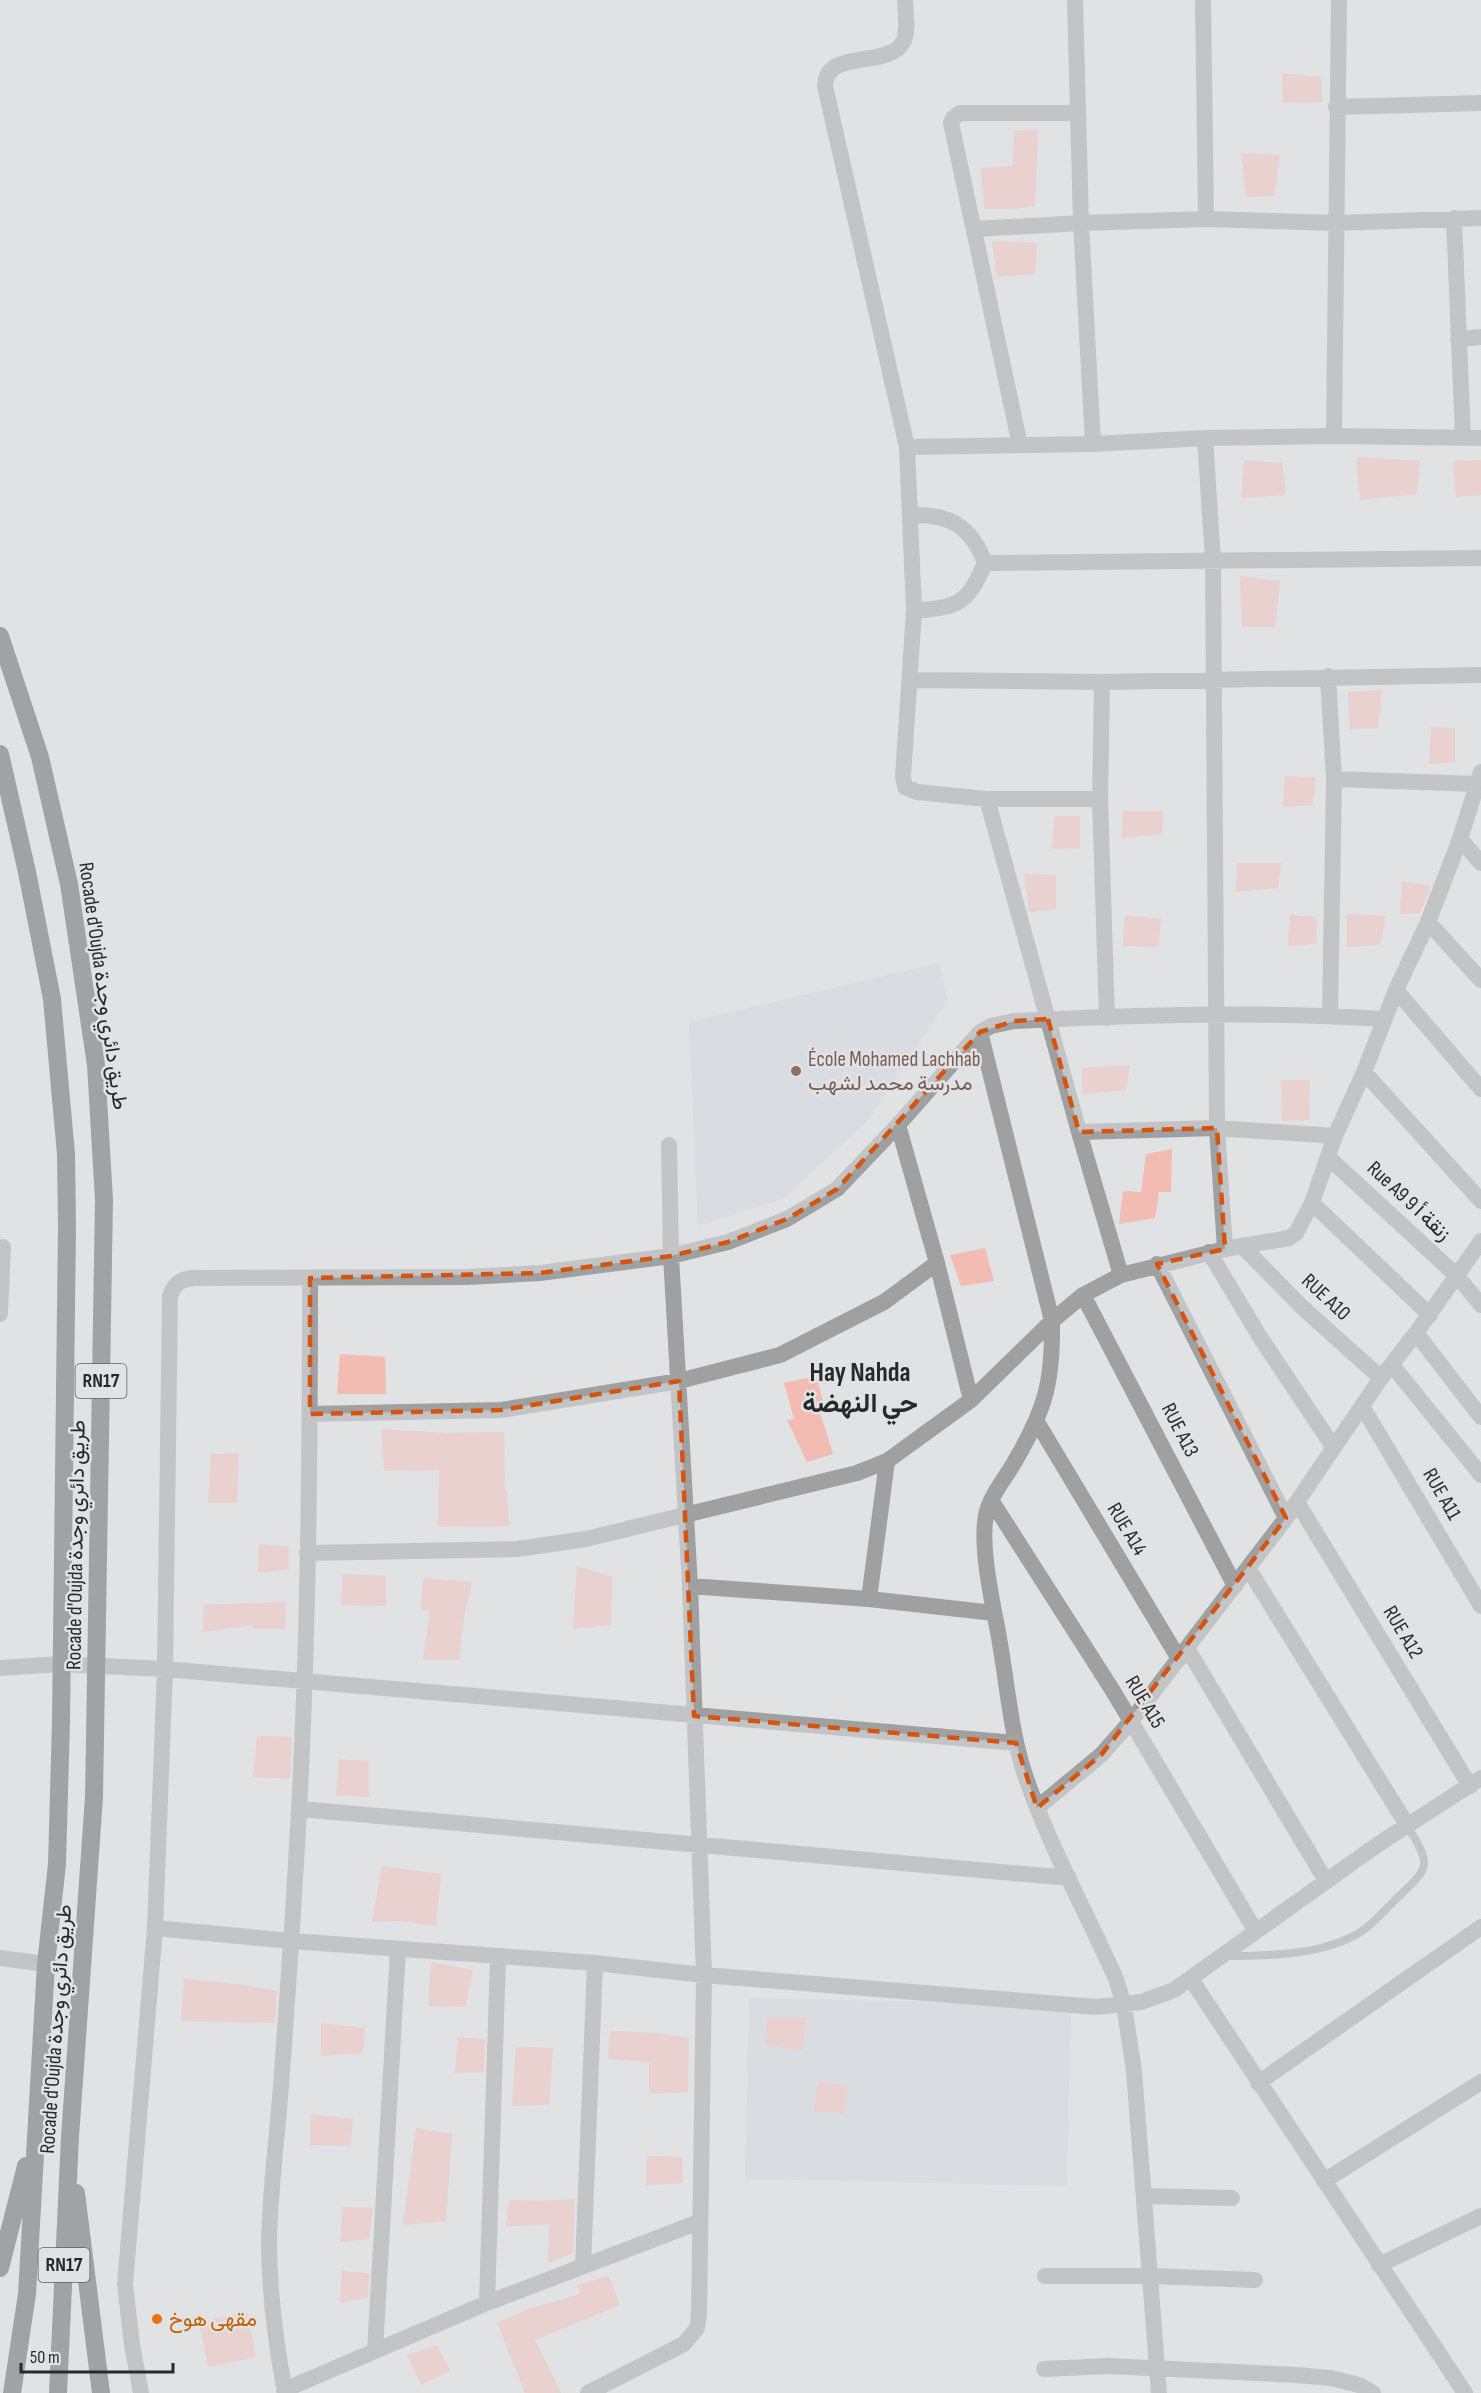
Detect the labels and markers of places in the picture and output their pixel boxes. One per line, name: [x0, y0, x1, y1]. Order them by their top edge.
place label: École Mohamed Lachhab مدرسة محمد لشهب: [808, 1047, 981, 1096]
marker: École Mohamed Lachhab مدرسة محمد لشهب: [789, 1064, 803, 1078]
place label: مقهى هوخ: [169, 2307, 257, 2333]
marker: مقهى هوخ: [150, 2312, 164, 2326]

